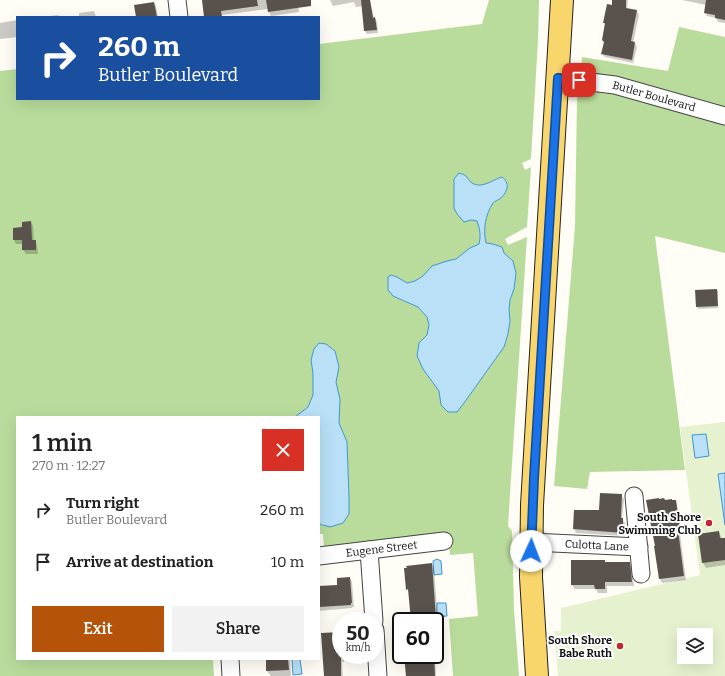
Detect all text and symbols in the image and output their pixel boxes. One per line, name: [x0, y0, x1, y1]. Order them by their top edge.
text: 260 m: [98, 30, 180, 63]
icon: right: [32, 32, 84, 84]
pin: [562, 63, 596, 97]
text: Butler Boulevard: [98, 64, 238, 86]
icon: arrive: [568, 69, 590, 91]
street label: Butler Boulevard: [611, 78, 698, 114]
text: 1 min: [32, 429, 92, 457]
button: close: [262, 429, 304, 471]
text: 270 m · 12:27: [32, 458, 105, 473]
text: Turn right: [66, 494, 139, 512]
icon: right: [32, 499, 54, 521]
text: 260 m: [260, 501, 304, 519]
place label: South Shore Swimming Club: [619, 511, 702, 537]
text: Butler Boulevard: [66, 512, 167, 527]
marker: South Shore Swimming Club: [704, 518, 714, 528]
position arrow: [510, 530, 552, 572]
street label: Culotta Lane: [565, 537, 629, 553]
street label: Eugene Street: [345, 538, 418, 559]
icon: arrive: [32, 551, 54, 573]
text: Arrive at destination: [66, 553, 213, 571]
text: 10 m: [271, 553, 304, 571]
button: Exit: [32, 606, 164, 652]
button: Share: [172, 606, 304, 652]
speed limit sign: 60: [392, 612, 444, 664]
text: 50: [346, 621, 370, 645]
map controls: [677, 628, 713, 664]
button: layers: [677, 628, 713, 664]
place label: South Shore Babe Ruth: [548, 634, 612, 660]
marker: South Shore Babe Ruth: [615, 641, 625, 651]
text: km/h: [346, 642, 370, 654]

